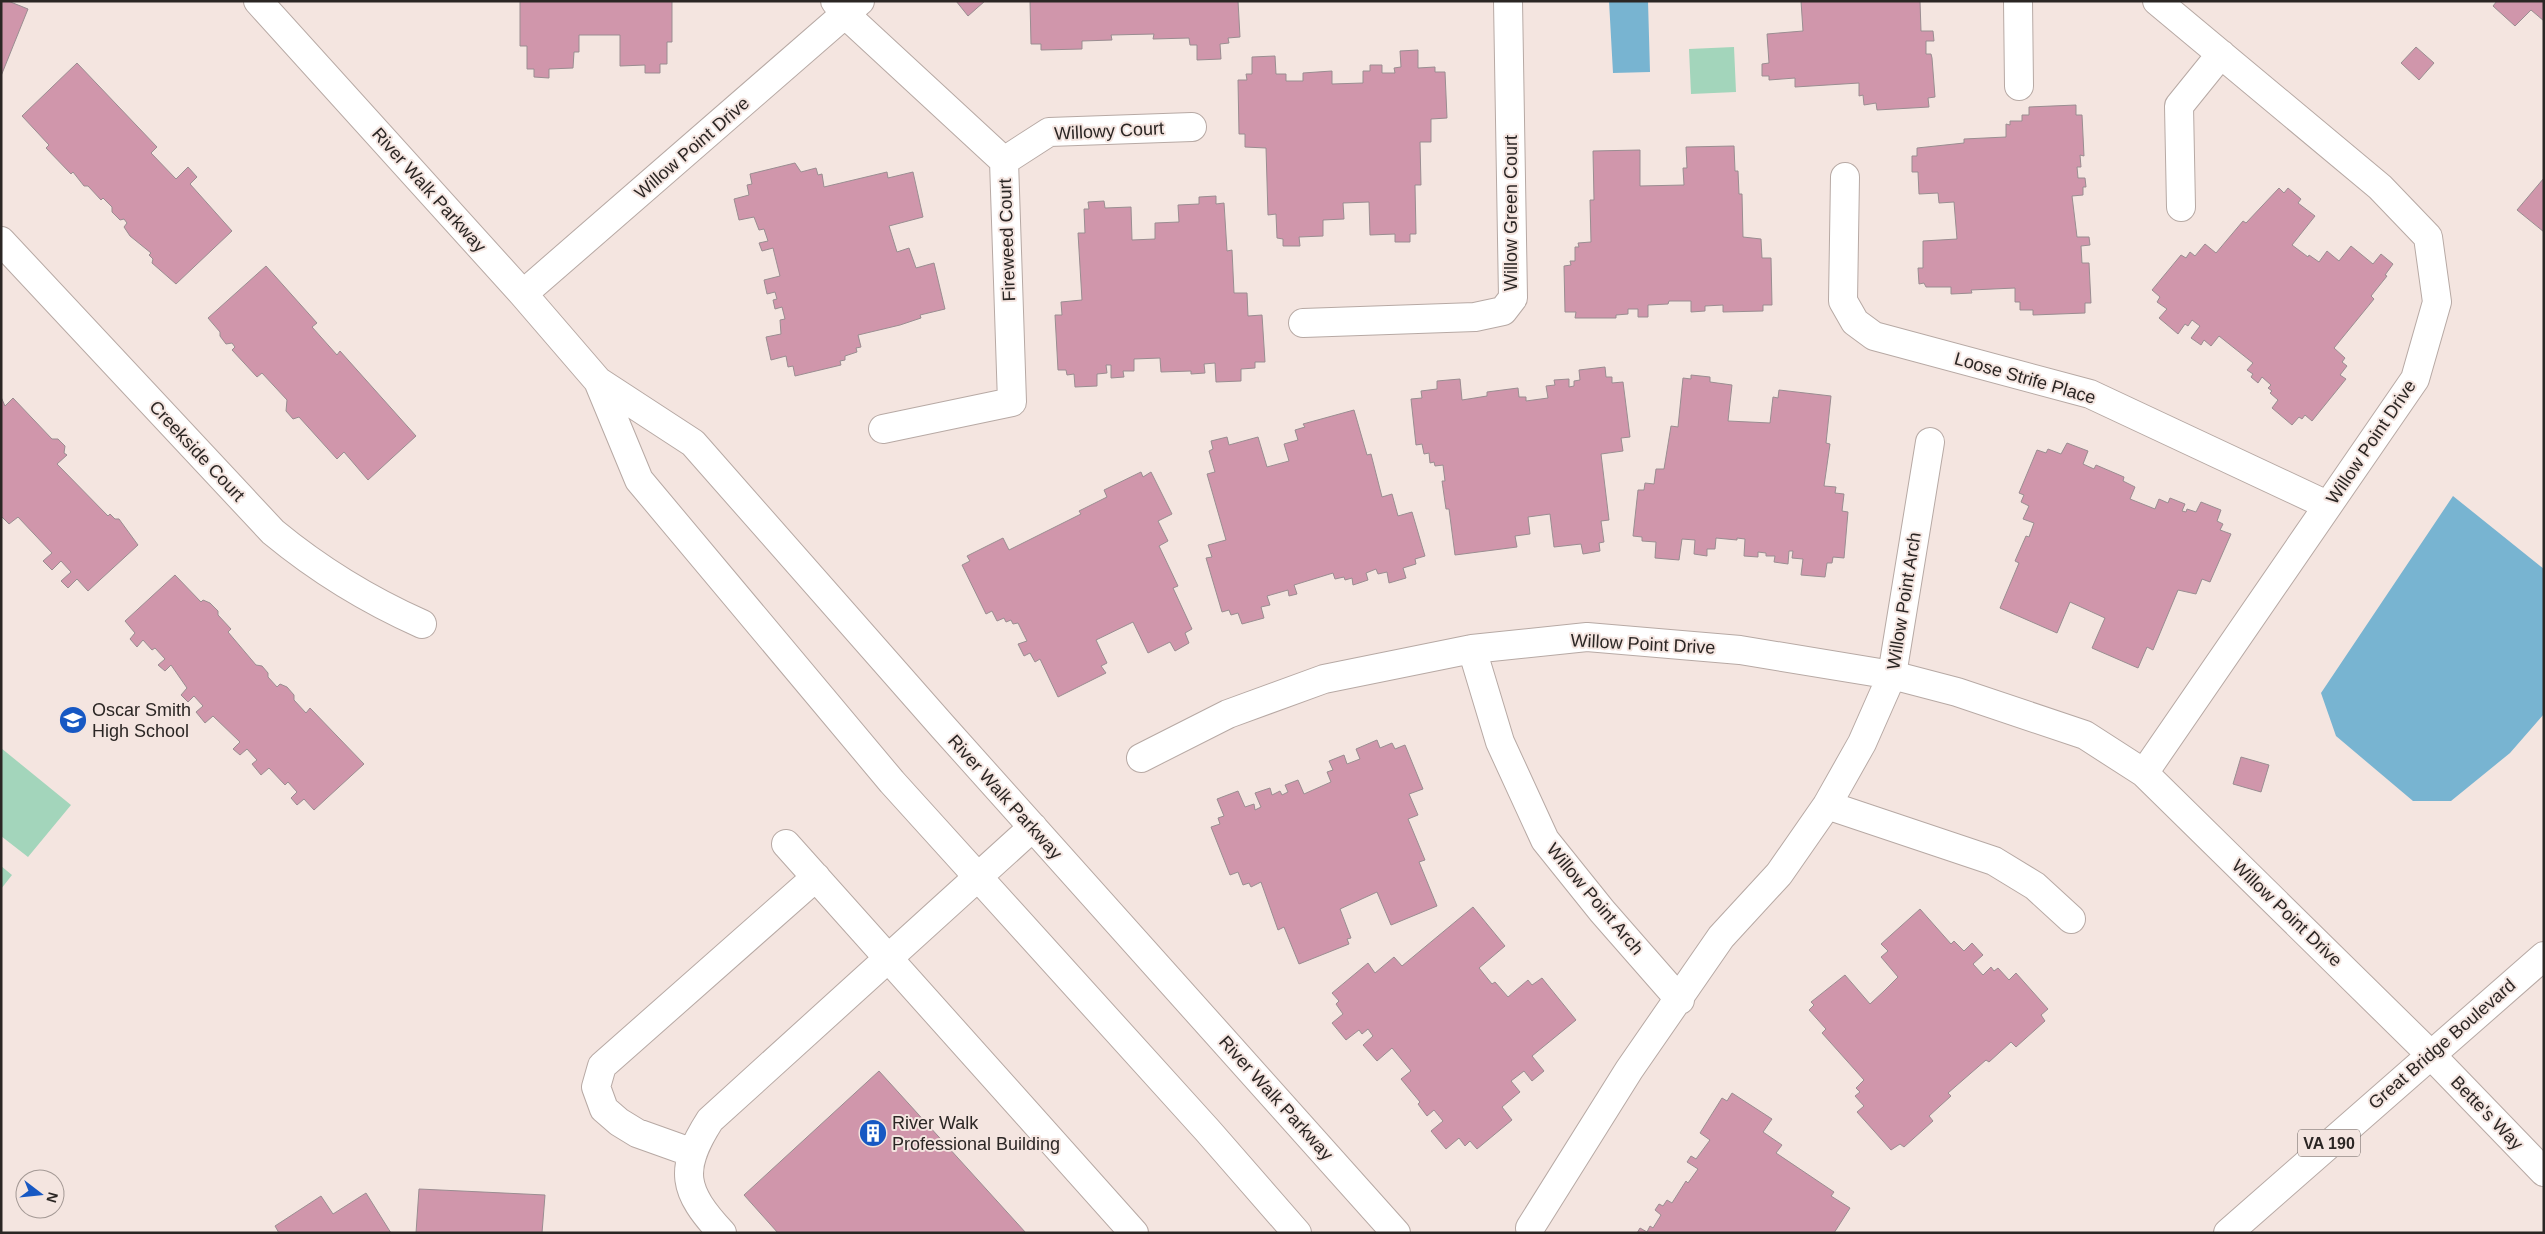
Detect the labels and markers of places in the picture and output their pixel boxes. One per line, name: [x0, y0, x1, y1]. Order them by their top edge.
place label: Oscar Smith High School: [92, 700, 191, 741]
school or university icon: Oscar Smith High School: [58, 705, 88, 735]
place label: River Walk Professional Building: [892, 1113, 1060, 1154]
building icon: River Walk Professional Building: [858, 1118, 888, 1148]

